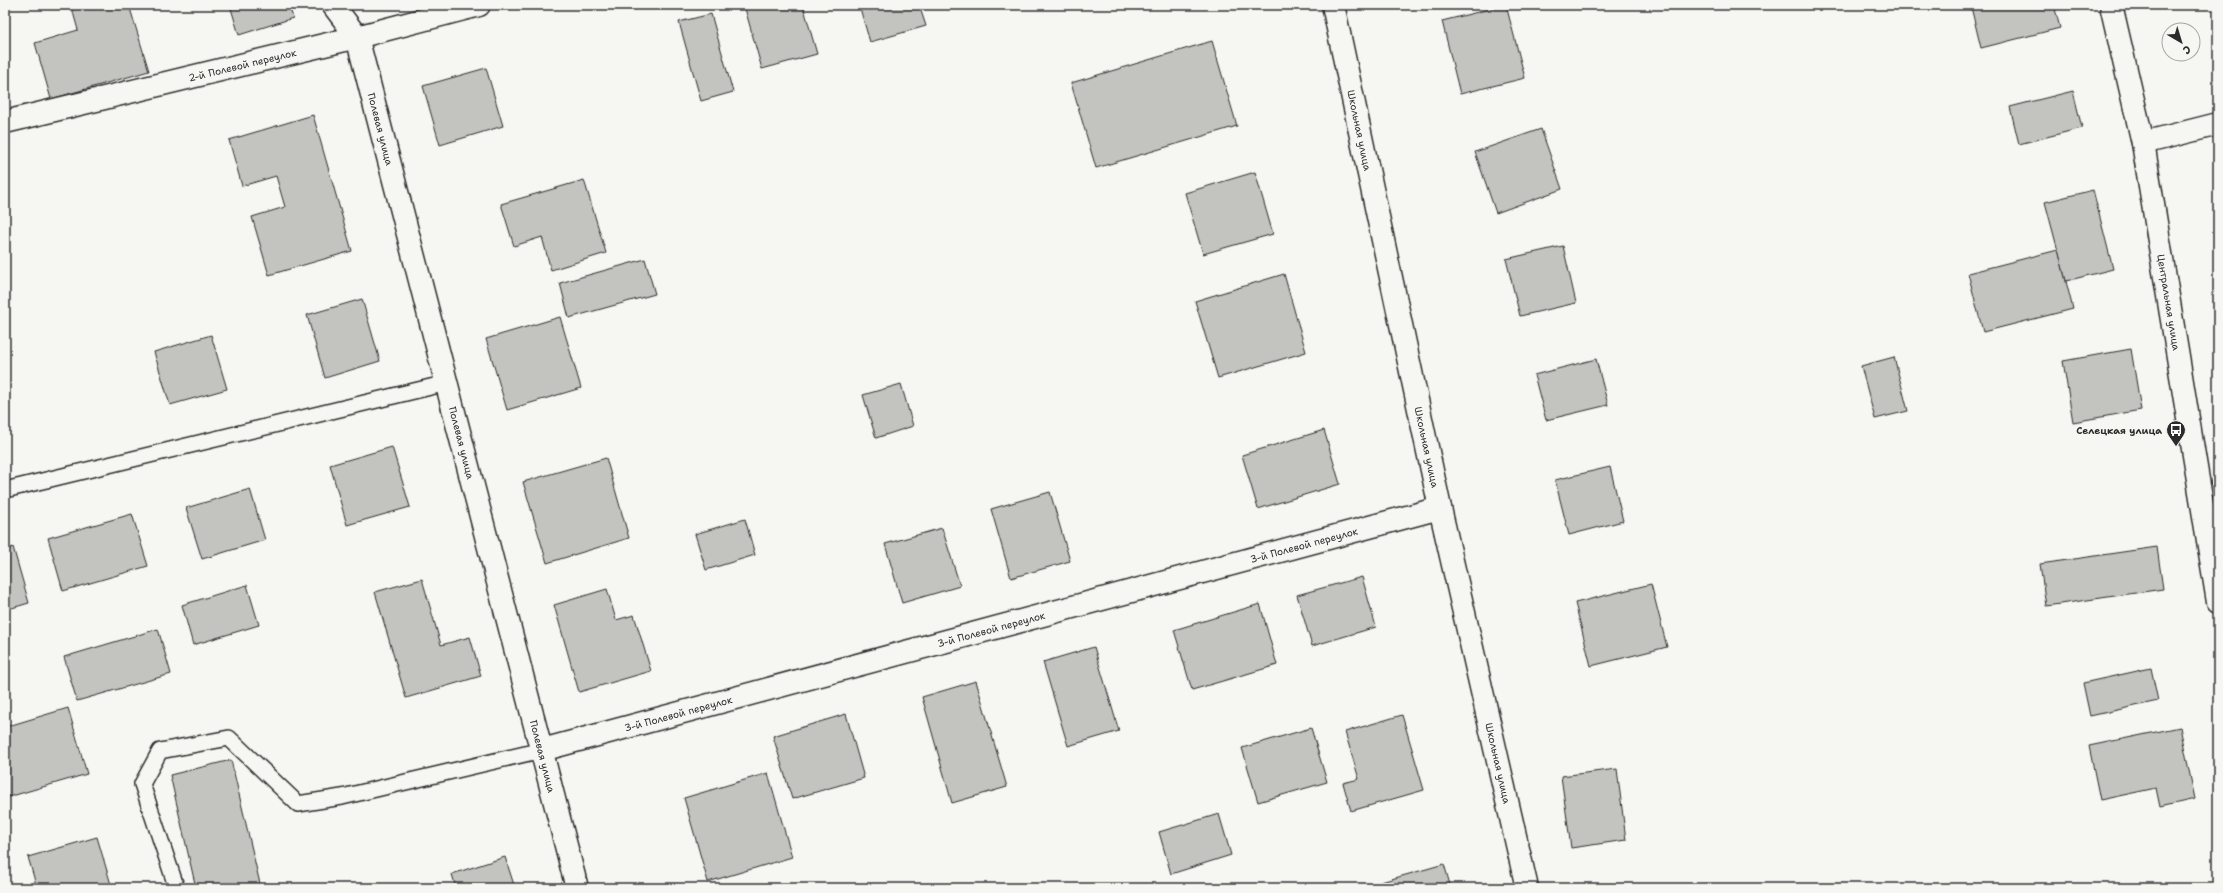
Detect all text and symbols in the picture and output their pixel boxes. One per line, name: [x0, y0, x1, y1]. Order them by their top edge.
north arrow: [2161, 22, 2201, 62]
text: С: [2179, 41, 2194, 58]
street label: 2-й Полевой переулок: [187, 46, 298, 84]
street label: Школьная улица: [1344, 89, 1374, 173]
street label: Полевая улица: [365, 91, 396, 167]
street label: Центральная улица: [2154, 253, 2183, 352]
street label: Полевая улица: [446, 405, 477, 481]
street label: Школьная улица: [1412, 406, 1442, 490]
bus stop icon: Селецкая улица: [2165, 419, 2187, 447]
place label: Селецкая улица: [2076, 424, 2162, 437]
street label: 3-й Полевой переулок: [1249, 524, 1360, 566]
street label: 3-й Полевой переулок: [936, 609, 1047, 650]
street label: 3-й Полевой переулок: [623, 693, 734, 735]
street label: Полевая улица: [527, 719, 558, 795]
street label: Школьная улица: [1482, 722, 1514, 806]

